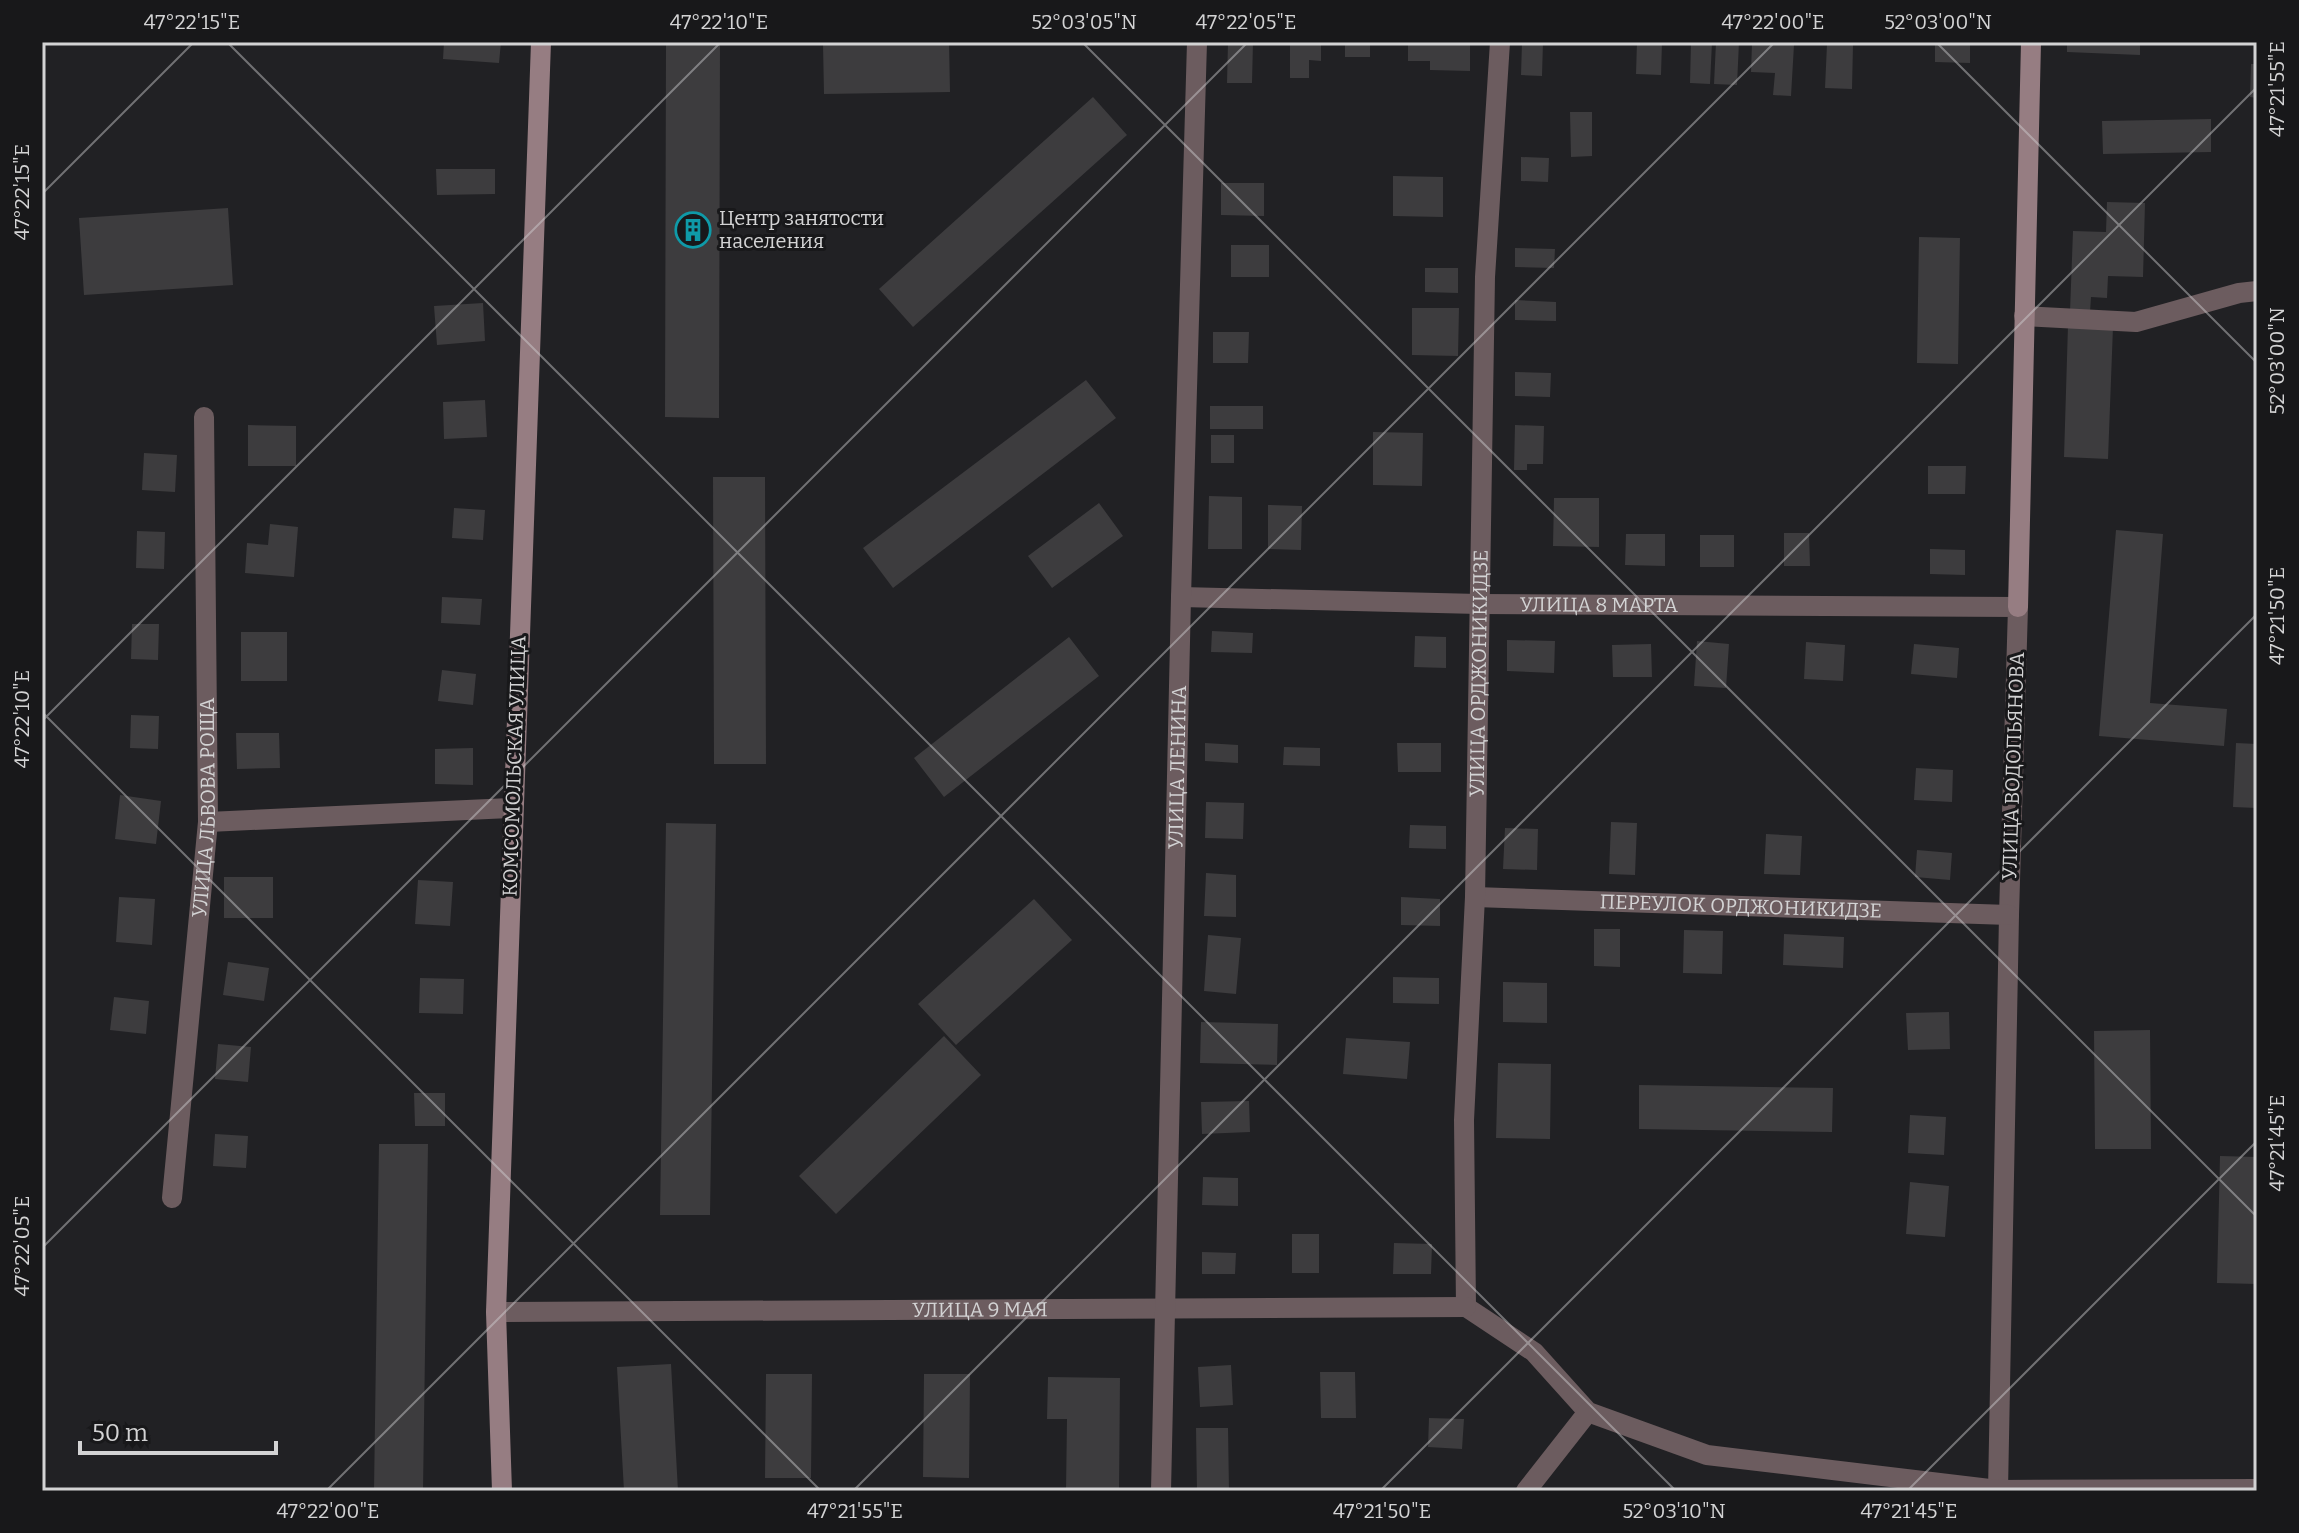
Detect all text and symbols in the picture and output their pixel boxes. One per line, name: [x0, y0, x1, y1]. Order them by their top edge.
text: 47°22'15"E: [144, 10, 240, 34]
text: 47°22'10"E: [670, 10, 768, 34]
text: 52°03'05"N: [1031, 10, 1137, 34]
text: 47°22'05"E: [1196, 10, 1296, 34]
text: 47°22'00"E: [1721, 10, 1825, 34]
text: 52°03'00"N: [1884, 10, 1992, 34]
text: 47°21'55"E: [2265, 41, 2289, 137]
text: 47°22'15"E: [10, 144, 34, 240]
place label: Центр занятости населения: [719, 206, 884, 253]
building icon: Центр занятости населения: [674, 211, 712, 249]
text: 52°03'00"N: [2265, 307, 2289, 415]
street label: УЛИЦА ОРДЖОНИКИДЗЕ: [1465, 549, 1493, 797]
text: 47°21'50"E: [2265, 567, 2289, 665]
street label: УЛИЦА 8 МАРТА: [1520, 592, 1679, 617]
street label: КОМСОМОЛЬСКАЯ УЛИЦА: [497, 634, 531, 897]
street label: УЛИЦА ВОДОПЬЯНОВА: [1997, 651, 2029, 880]
text: 47°22'10"E: [10, 670, 34, 768]
street label: УЛИЦА ЛЕНИНА: [1163, 684, 1191, 849]
street label: УЛИЦА ЛЬВОВА РОЩА: [187, 697, 221, 918]
street label: ПЕРЕУЛОК ОРДЖОНИКИДЗЕ: [1599, 889, 1882, 923]
text: 47°21'45"E: [2265, 1094, 2289, 1192]
text: 47°22'05"E: [10, 1196, 34, 1296]
street label: УЛИЦА 9 МАЯ: [912, 1297, 1048, 1322]
scale bar: [80, 1405, 276, 1455]
text: 50 m: [92, 1419, 148, 1447]
text: 47°22'00"E: [276, 1499, 380, 1523]
text: 47°21'55"E: [807, 1499, 903, 1523]
text: 47°21'50"E: [1333, 1499, 1431, 1523]
text: 52°03'10"N: [1622, 1499, 1726, 1523]
text: 47°21'45"E: [1860, 1499, 1958, 1523]

